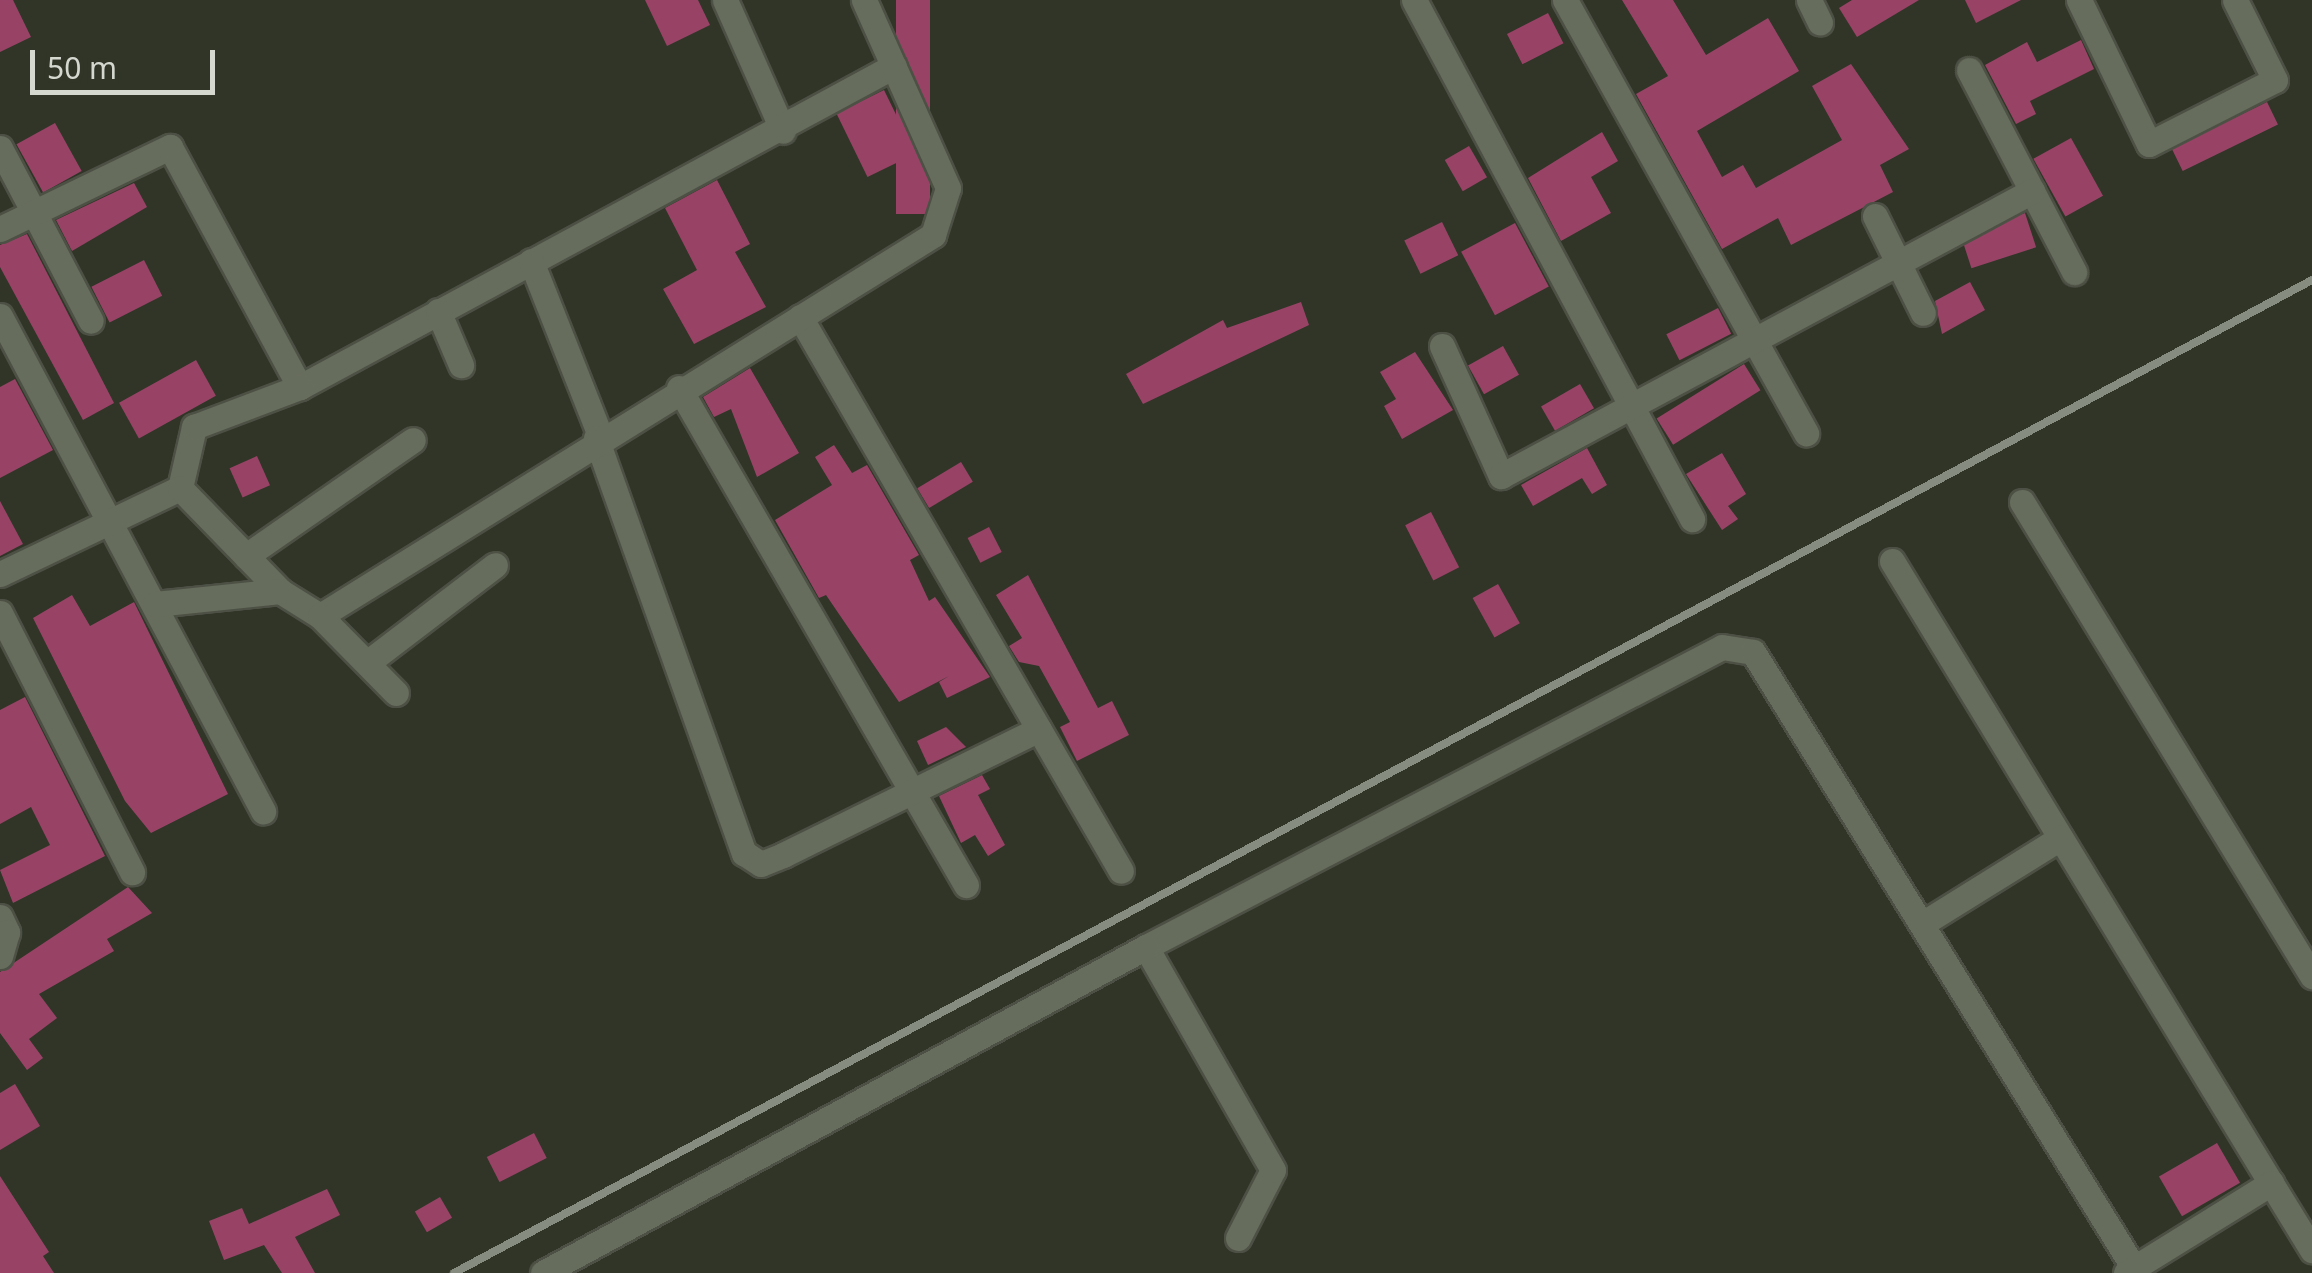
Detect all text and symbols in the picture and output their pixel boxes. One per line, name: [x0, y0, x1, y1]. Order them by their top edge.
scale bar: [35, 30, 220, 92]
text: 50 m: [47, 47, 117, 88]

